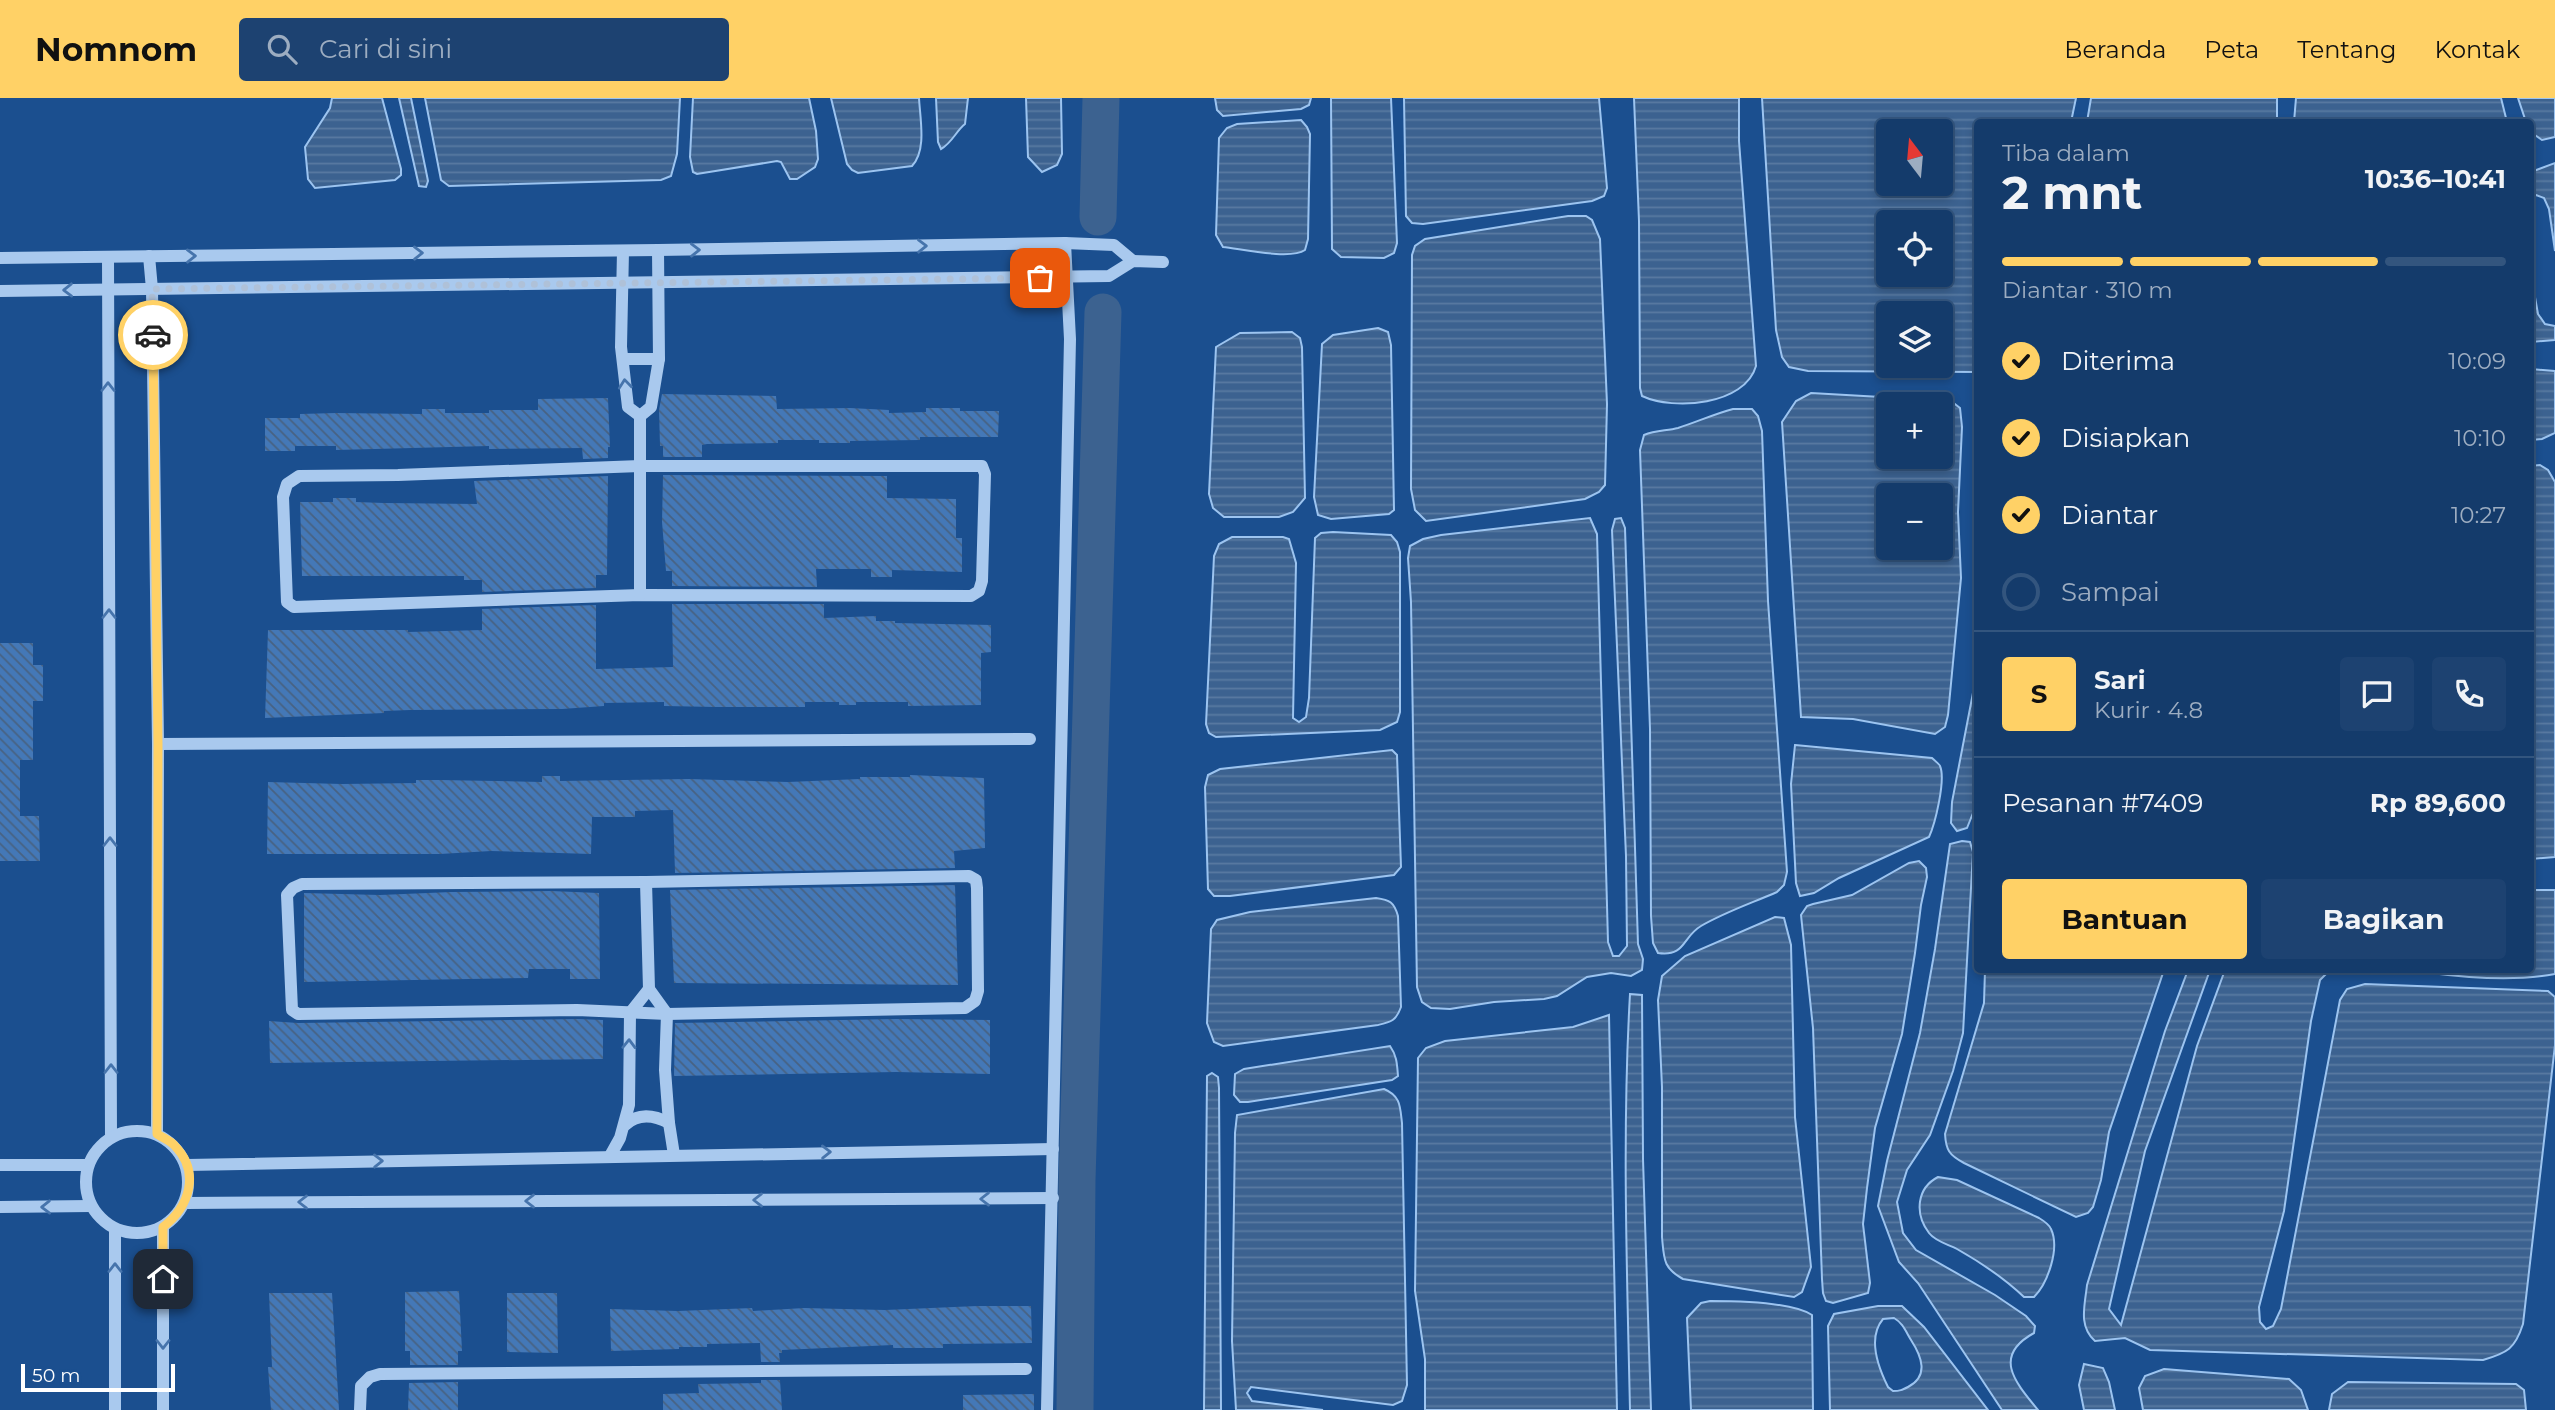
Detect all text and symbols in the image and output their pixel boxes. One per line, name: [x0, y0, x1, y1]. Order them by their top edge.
search box: [239, 18, 729, 81]
text: Nomnom: [35, 29, 197, 69]
icon: search: [263, 30, 301, 68]
text: Cari di sini: [319, 33, 452, 65]
text: Beranda: [2064, 35, 2166, 64]
text: Peta: [2204, 35, 2259, 64]
text: Tentang: [2297, 35, 2396, 64]
text: Kontak: [2434, 35, 2520, 64]
north arrow: [1876, 119, 1953, 196]
map controls: [1876, 119, 1953, 560]
text: Tiba dalam: [2002, 139, 2130, 167]
text: 10:36–10:41: [2365, 163, 2506, 195]
text: 2 mnt: [2002, 164, 2142, 221]
button: locate: [1876, 210, 1953, 287]
one-way arrow: [917, 238, 928, 253]
one-way arrow: [690, 242, 700, 258]
one-way arrow: [413, 245, 424, 261]
one-way arrow: [185, 248, 196, 263]
pin: [1010, 248, 1070, 308]
icon: bag: [1021, 259, 1059, 297]
text: Diantar · 310 m: [2002, 276, 2173, 304]
one-way arrow: [63, 282, 73, 298]
courier: [118, 300, 188, 370]
button: layers: [1876, 301, 1953, 378]
icon: car: [134, 316, 172, 354]
icon: check: [2002, 342, 2040, 380]
text: Diterima: [2061, 345, 2175, 377]
text: 10:09: [2448, 347, 2506, 375]
one-way arrow: [618, 379, 633, 390]
one-way arrow: [101, 381, 116, 392]
button: +: [1876, 392, 1953, 469]
icon: check: [2002, 419, 2040, 457]
text: Disiapkan: [2061, 422, 2190, 454]
text: 10:10: [2454, 424, 2506, 452]
button: −: [1876, 483, 1953, 560]
icon: check: [2002, 496, 2040, 534]
text: Diantar: [2061, 499, 2158, 531]
text: 10:27: [2451, 501, 2506, 529]
text: Sampai: [2061, 576, 2160, 608]
one-way arrow: [101, 608, 117, 619]
button: chat: [2340, 657, 2414, 731]
button: phone: [2432, 657, 2506, 731]
text: Sari: [2094, 664, 2146, 696]
text: S: [2031, 678, 2047, 710]
text: Kurir · 4.8: [2094, 696, 2203, 724]
text: Pesanan #7409: [2002, 787, 2203, 819]
text: Rp 89,600: [2370, 787, 2506, 819]
one-way arrow: [102, 836, 118, 846]
button: Bantuan: [2002, 879, 2247, 959]
button: Bagikan: [2261, 879, 2506, 959]
one-way arrow: [622, 1038, 637, 1049]
one-way arrow: [103, 1063, 119, 1074]
one-way arrow: [821, 1144, 832, 1160]
one-way arrow: [373, 1153, 384, 1169]
one-way arrow: [979, 1191, 990, 1206]
one-way arrow: [752, 1192, 762, 1208]
one-way arrow: [524, 1193, 535, 1209]
one-way arrow: [297, 1194, 307, 1210]
one-way arrow: [40, 1199, 50, 1215]
pin: [133, 1249, 193, 1309]
icon: home: [144, 1260, 182, 1298]
one-way arrow: [107, 1263, 123, 1273]
one-way arrow: [155, 1340, 171, 1350]
scale bar: [21, 1361, 175, 1393]
text: 50 m: [32, 1364, 80, 1387]

